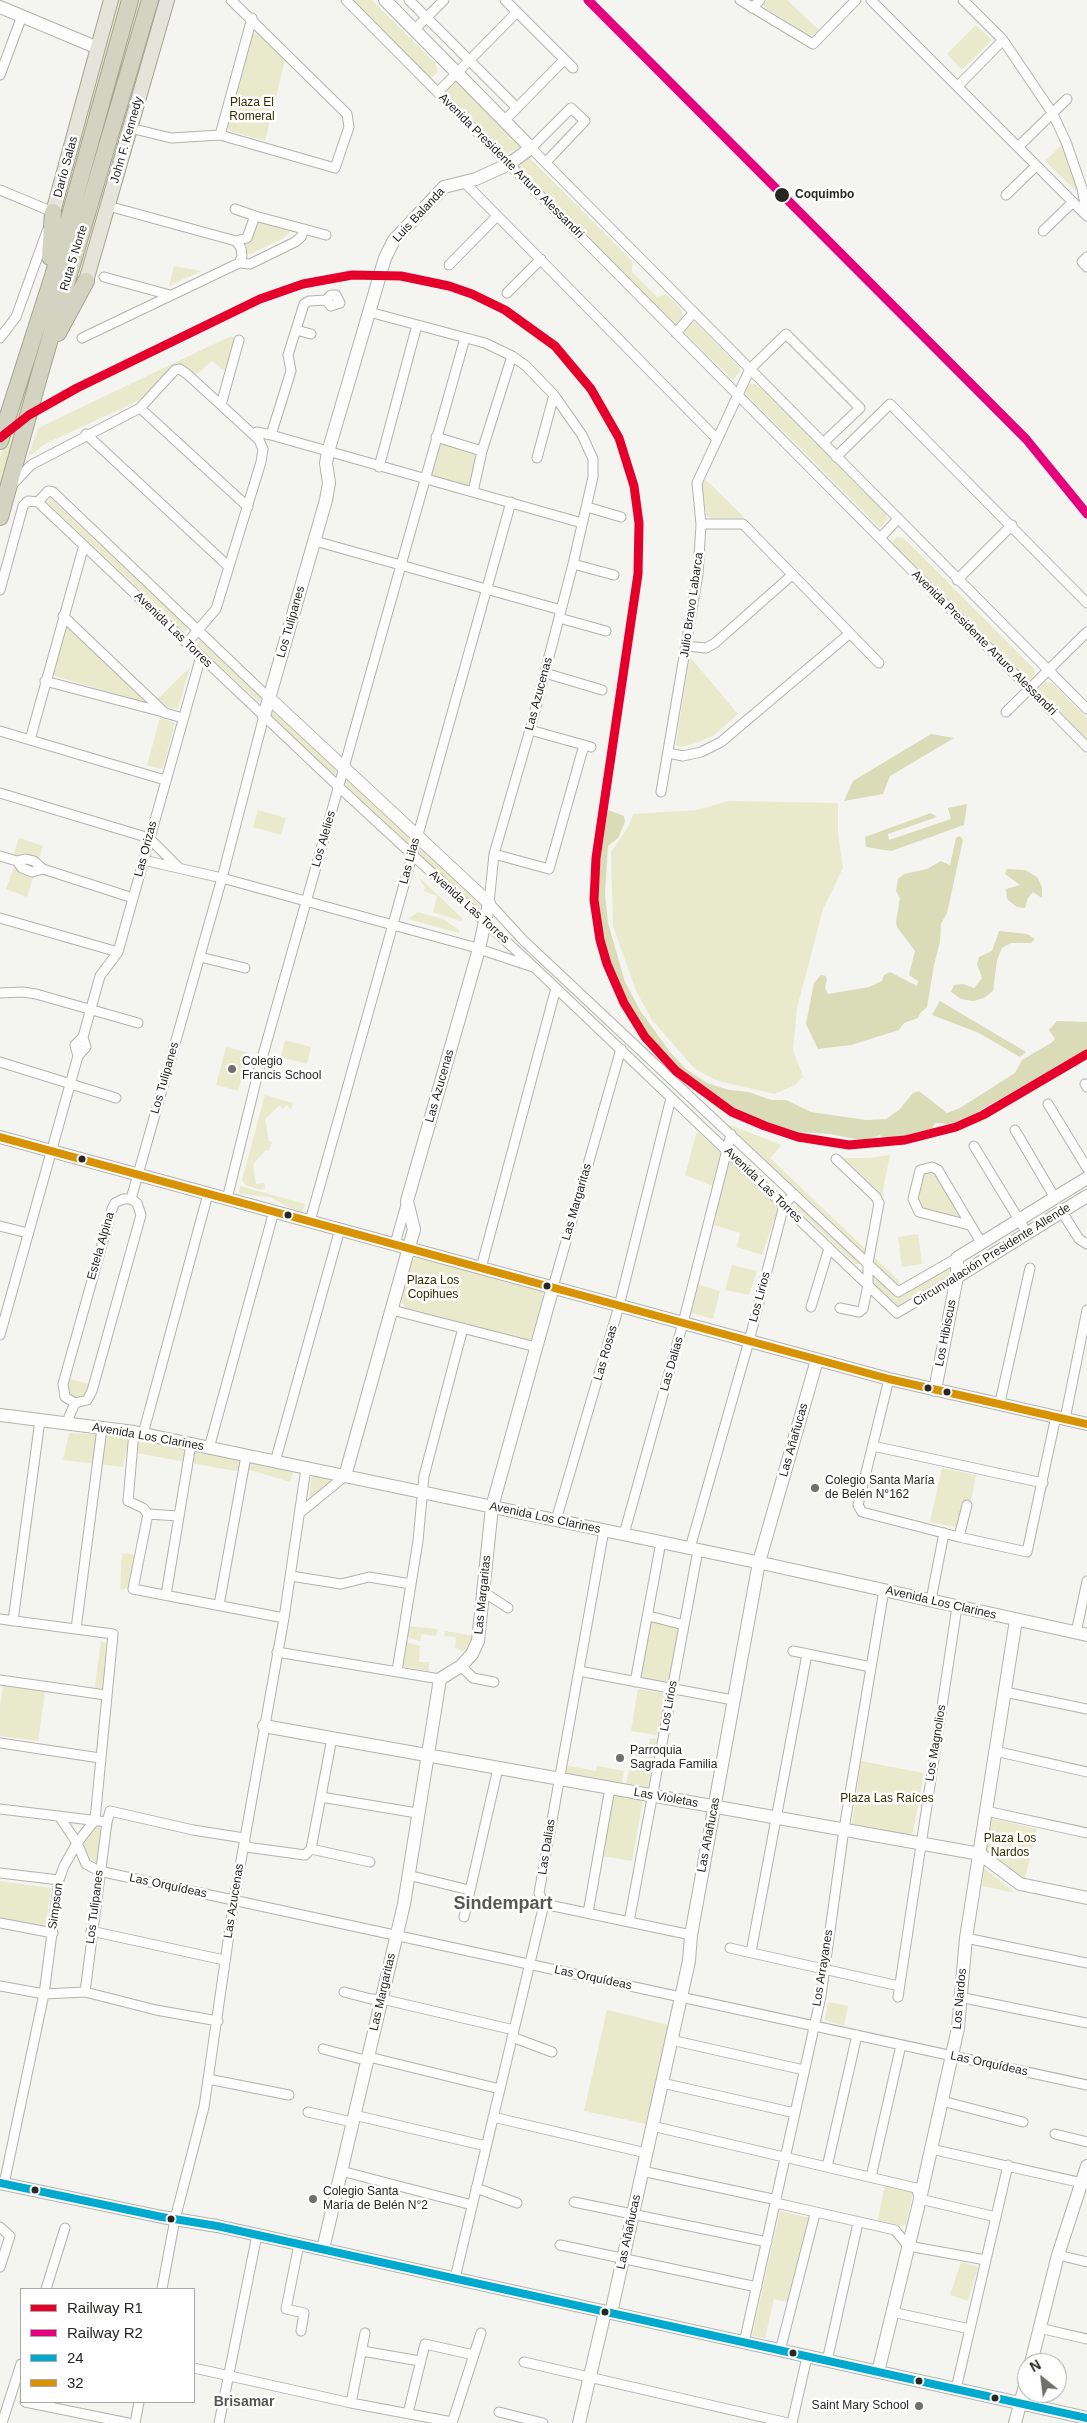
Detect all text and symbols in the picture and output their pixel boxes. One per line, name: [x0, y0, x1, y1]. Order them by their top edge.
street label: Avenida Presidente Arturo Alessandri: [435, 90, 587, 242]
street label: John F. Kennedy: [108, 95, 146, 185]
park label: Plaza El Romeral: [229, 96, 275, 124]
street label: Darío Salas: [51, 135, 81, 199]
street label: Luis Balanda: [390, 185, 448, 245]
marker: Coquimbo: [773, 186, 791, 204]
place label: Coquimbo: [795, 188, 854, 202]
street label: Ruta 5 Norte: [57, 223, 91, 293]
street label: Julio Bravo Labarca: [677, 551, 707, 659]
street label: Avenida Presidente Arturo Alessandri: [908, 567, 1060, 719]
street label: Los Tulipanes: [274, 584, 308, 660]
street label: Avenida Las Torres: [131, 589, 215, 671]
street label: Las Azucenas: [522, 656, 556, 732]
street label: Los Alelies: [309, 809, 339, 869]
street label: Las Orizas: [132, 819, 160, 879]
street label: Las Lilas: [397, 836, 423, 886]
street label: Avenida Las Torres: [426, 867, 512, 947]
street label: Los Tulipanes: [148, 1040, 182, 1116]
street label: Las Azucenas: [423, 1048, 457, 1124]
place label: Colegio Francis School: [242, 1055, 321, 1083]
marker: Colegio Francis School: [226, 1063, 238, 1075]
street label: Avenida Las Torres: [721, 1144, 805, 1226]
unlabelled marker: [77, 1154, 87, 1164]
street label: Las Margaritas: [559, 1162, 595, 1242]
street label: Circunvalación Presidente Allende: [911, 1200, 1073, 1310]
street label: Estela Alpina: [84, 1210, 118, 1282]
unlabelled marker: [283, 1210, 293, 1220]
street label: Los Lirios: [746, 1270, 774, 1324]
park label: Plaza Los Copihues: [407, 1274, 459, 1302]
unlabelled marker: [542, 1281, 552, 1291]
street label: Los Hibiscus: [932, 1298, 960, 1368]
street label: Las Rosas: [591, 1324, 621, 1382]
street label: Las Dalias: [657, 1335, 687, 1393]
unlabelled marker: [923, 1383, 933, 1393]
unlabelled marker: [942, 1387, 952, 1397]
street label: Las Añañucas: [777, 1401, 811, 1479]
street label: Avenida Los Clarines: [91, 1420, 205, 1454]
place label: Colegio Santa María de Belén N°162: [825, 1474, 934, 1502]
marker: Colegio Santa María de Belén N°162: [809, 1482, 821, 1494]
street label: Avenida Los Clarines: [488, 1499, 602, 1537]
street label: Las Margaritas: [472, 1555, 494, 1635]
street label: Avenida Los Clarines: [884, 1583, 998, 1623]
street label: Los Lirios: [657, 1679, 681, 1733]
street label: Los Magnolios: [923, 1704, 949, 1782]
place label: Parroquia Sagrada Familia: [630, 1744, 717, 1772]
marker: Parroquia Sagrada Familia: [614, 1752, 626, 1764]
street label: Las Violetas: [633, 1785, 699, 1811]
park label: Plaza Las Raíces: [840, 1792, 934, 1806]
street label: Las Añañucas: [695, 1796, 723, 1874]
street label: Las Dalias: [536, 1818, 558, 1876]
park label: Plaza Los Nardos: [984, 1832, 1036, 1860]
street label: Las Azucenas: [221, 1863, 247, 1939]
street label: Los Tulipanes: [83, 1869, 107, 1945]
street label: Las Orquídeas: [128, 1871, 208, 1901]
street label: Simpson: [46, 1882, 66, 1930]
district label: Sindempart: [453, 1893, 553, 1915]
street label: Los Arrayanes: [810, 1929, 836, 2007]
street label: Las Margaritas: [367, 1952, 399, 2032]
street label: Las Orquídeas: [553, 1963, 633, 1993]
street label: Los Nardos: [950, 1968, 970, 2030]
street label: Las Orquídeas: [949, 2049, 1029, 2079]
unlabelled marker: [30, 2185, 40, 2195]
place label: Colegio Santa María de Belén N°2: [323, 2185, 428, 2213]
marker: Colegio Santa María de Belén N°2: [307, 2193, 319, 2205]
street label: Las Añañucas: [614, 2193, 644, 2271]
unlabelled marker: [166, 2214, 176, 2224]
legend: [20, 2288, 195, 2403]
text: Railway R1: [67, 2299, 143, 2316]
unlabelled marker: [600, 2307, 610, 2317]
text: Railway R2: [67, 2324, 143, 2341]
unlabelled marker: [788, 2348, 798, 2358]
text: 24: [67, 2349, 84, 2366]
north arrow: [1017, 2353, 1067, 2403]
text: N: [1027, 2356, 1044, 2375]
text: 32: [67, 2374, 84, 2391]
unlabelled marker: [914, 2376, 924, 2386]
unlabelled marker: [990, 2393, 1000, 2403]
district label: Brisamar: [214, 2394, 274, 2410]
place label: Saint Mary School: [812, 2399, 909, 2413]
marker: Saint Mary School: [913, 2400, 925, 2412]

